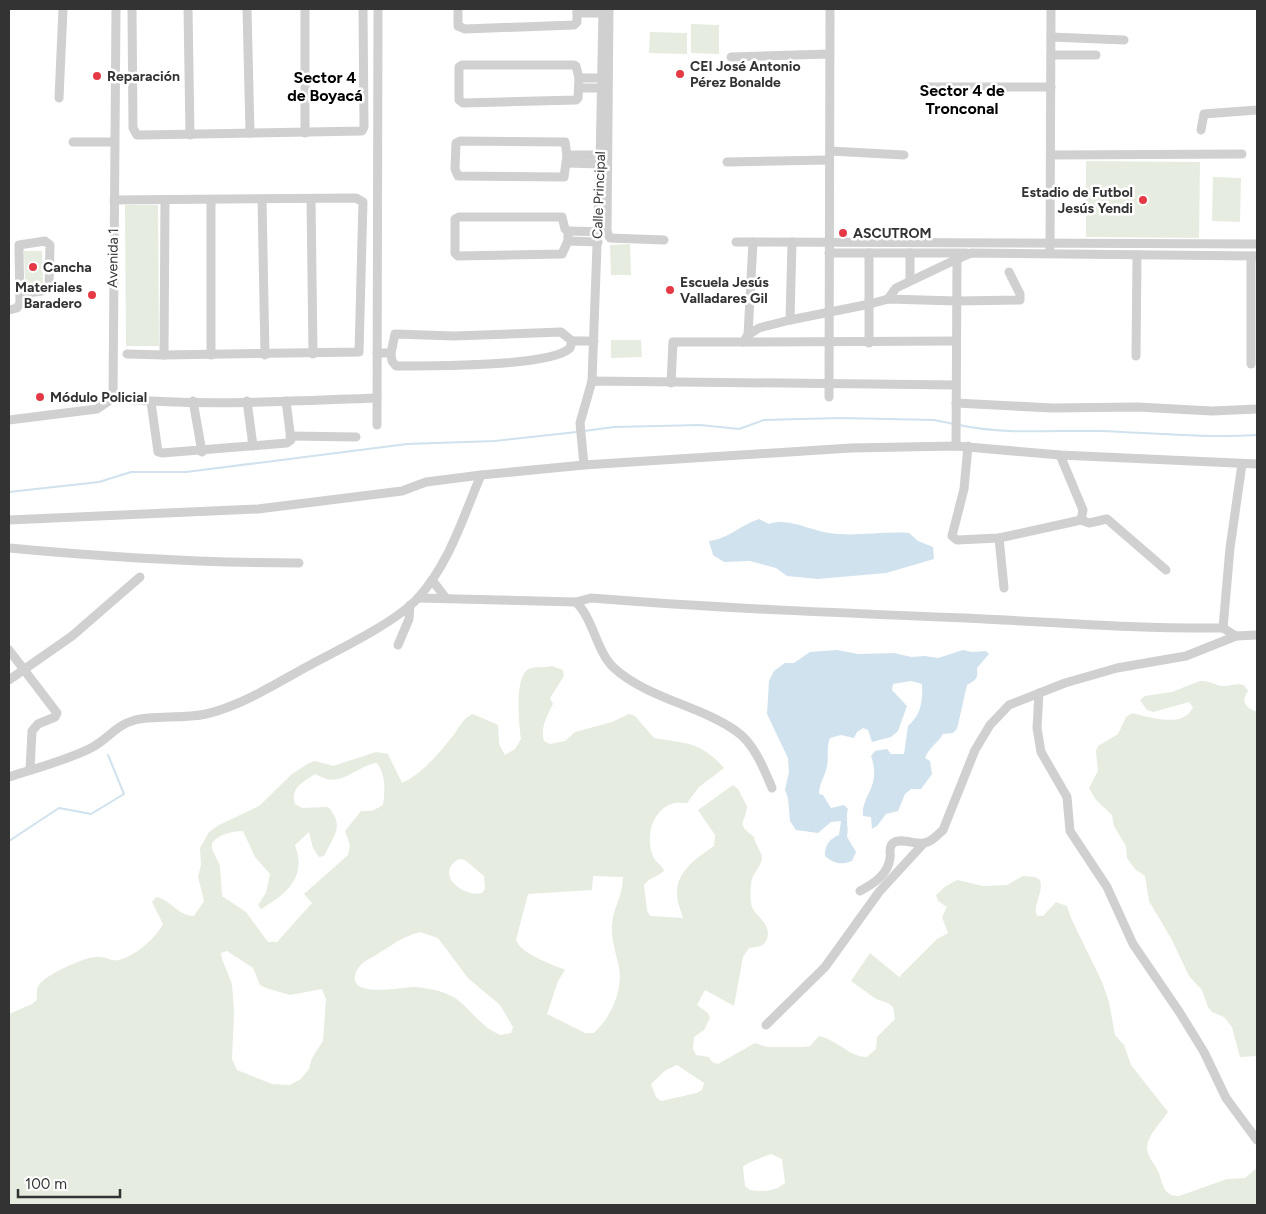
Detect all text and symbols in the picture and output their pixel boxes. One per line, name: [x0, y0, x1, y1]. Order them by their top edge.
place label: CEI José Antonio Pérez Bonalde: [690, 58, 801, 91]
place label: Reparación: [107, 68, 180, 85]
district label: Sector 4 de Boyacá: [287, 68, 363, 105]
marker: CEI José Antonio Pérez Bonalde: [674, 68, 686, 80]
marker: Reparación: [91, 70, 103, 82]
district label: Sector 4 de Tronconal: [919, 81, 1005, 118]
street label: Calle Principal: [589, 151, 609, 239]
place label: Estadio de Futbol Jesús Yendi: [1021, 184, 1133, 217]
marker: Estadio de Futbol Jesús Yendi: [1137, 194, 1149, 206]
place label: ASCUTROM: [853, 225, 931, 242]
marker: ASCUTROM: [837, 227, 849, 239]
street label: Avenida 1: [104, 228, 122, 288]
place label: Cancha: [43, 259, 92, 276]
marker: Cancha: [27, 261, 39, 273]
place label: Escuela Jesús Valladares Gil: [680, 274, 769, 307]
place label: Materiales Baradero: [15, 279, 82, 312]
marker: Escuela Jesús Valladares Gil: [664, 284, 676, 296]
marker: Materiales Baradero: [86, 289, 98, 301]
place label: Módulo Policial: [50, 389, 147, 406]
marker: Módulo Policial: [34, 391, 46, 403]
scale bar: [18, 1166, 120, 1198]
text: 100 m: [25, 1175, 67, 1193]

